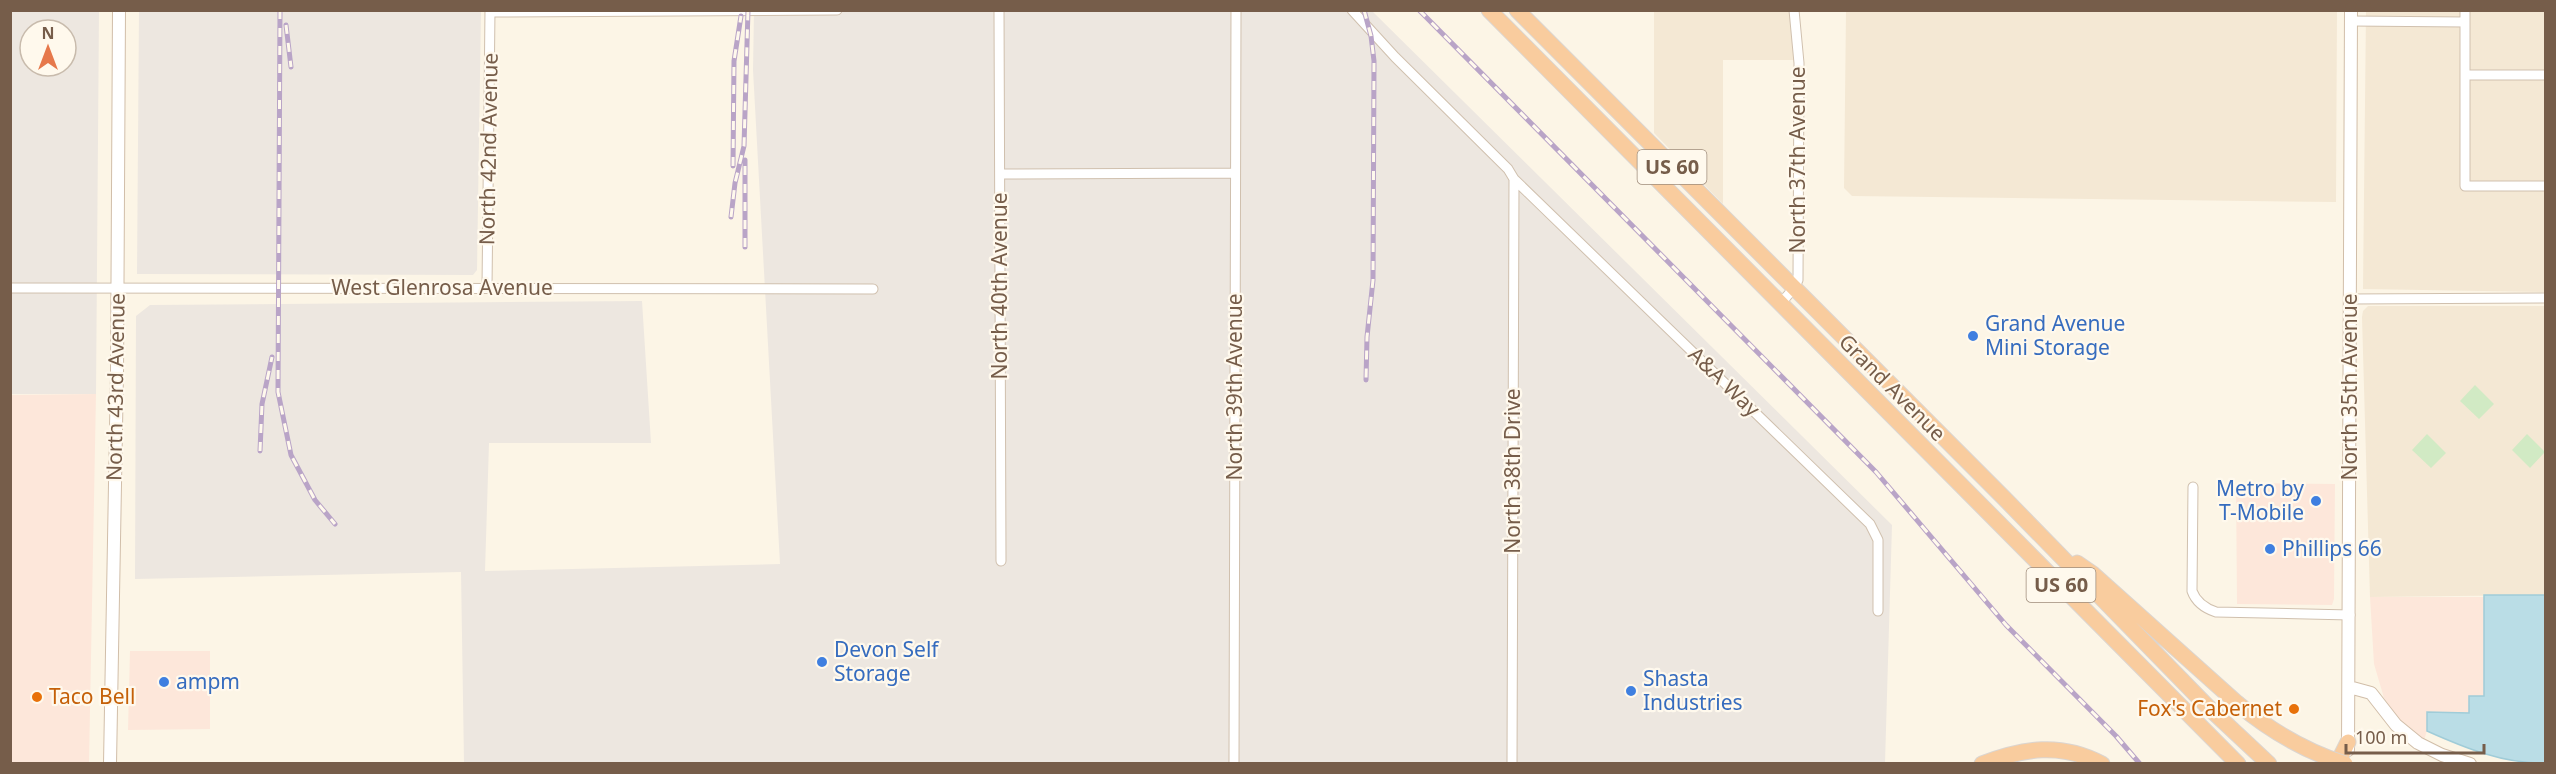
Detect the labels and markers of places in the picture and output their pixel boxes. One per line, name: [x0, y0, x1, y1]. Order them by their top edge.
place label: Grand Avenue Mini Storage: [1985, 309, 2125, 361]
marker: Grand Avenue Mini Storage: [1966, 329, 1980, 343]
place label: Metro by T-Mobile: [2216, 474, 2304, 526]
marker: Metro by T-Mobile: [2309, 494, 2323, 508]
place label: Phillips 66: [2282, 534, 2382, 562]
marker: Phillips 66: [2263, 542, 2277, 556]
place label: Devon Self Storage: [834, 635, 940, 687]
marker: Devon Self Storage: [815, 655, 829, 669]
place label: Shasta Industries: [1643, 664, 1743, 716]
place label: ampm: [176, 667, 240, 695]
marker: ampm: [157, 675, 171, 689]
place label: Taco Bell: [49, 682, 135, 710]
marker: Shasta Industries: [1624, 684, 1638, 698]
marker: Taco Bell: [30, 690, 44, 704]
place label: Fox's Cabernet: [2137, 694, 2282, 722]
marker: Fox's Cabernet: [2287, 702, 2301, 716]

